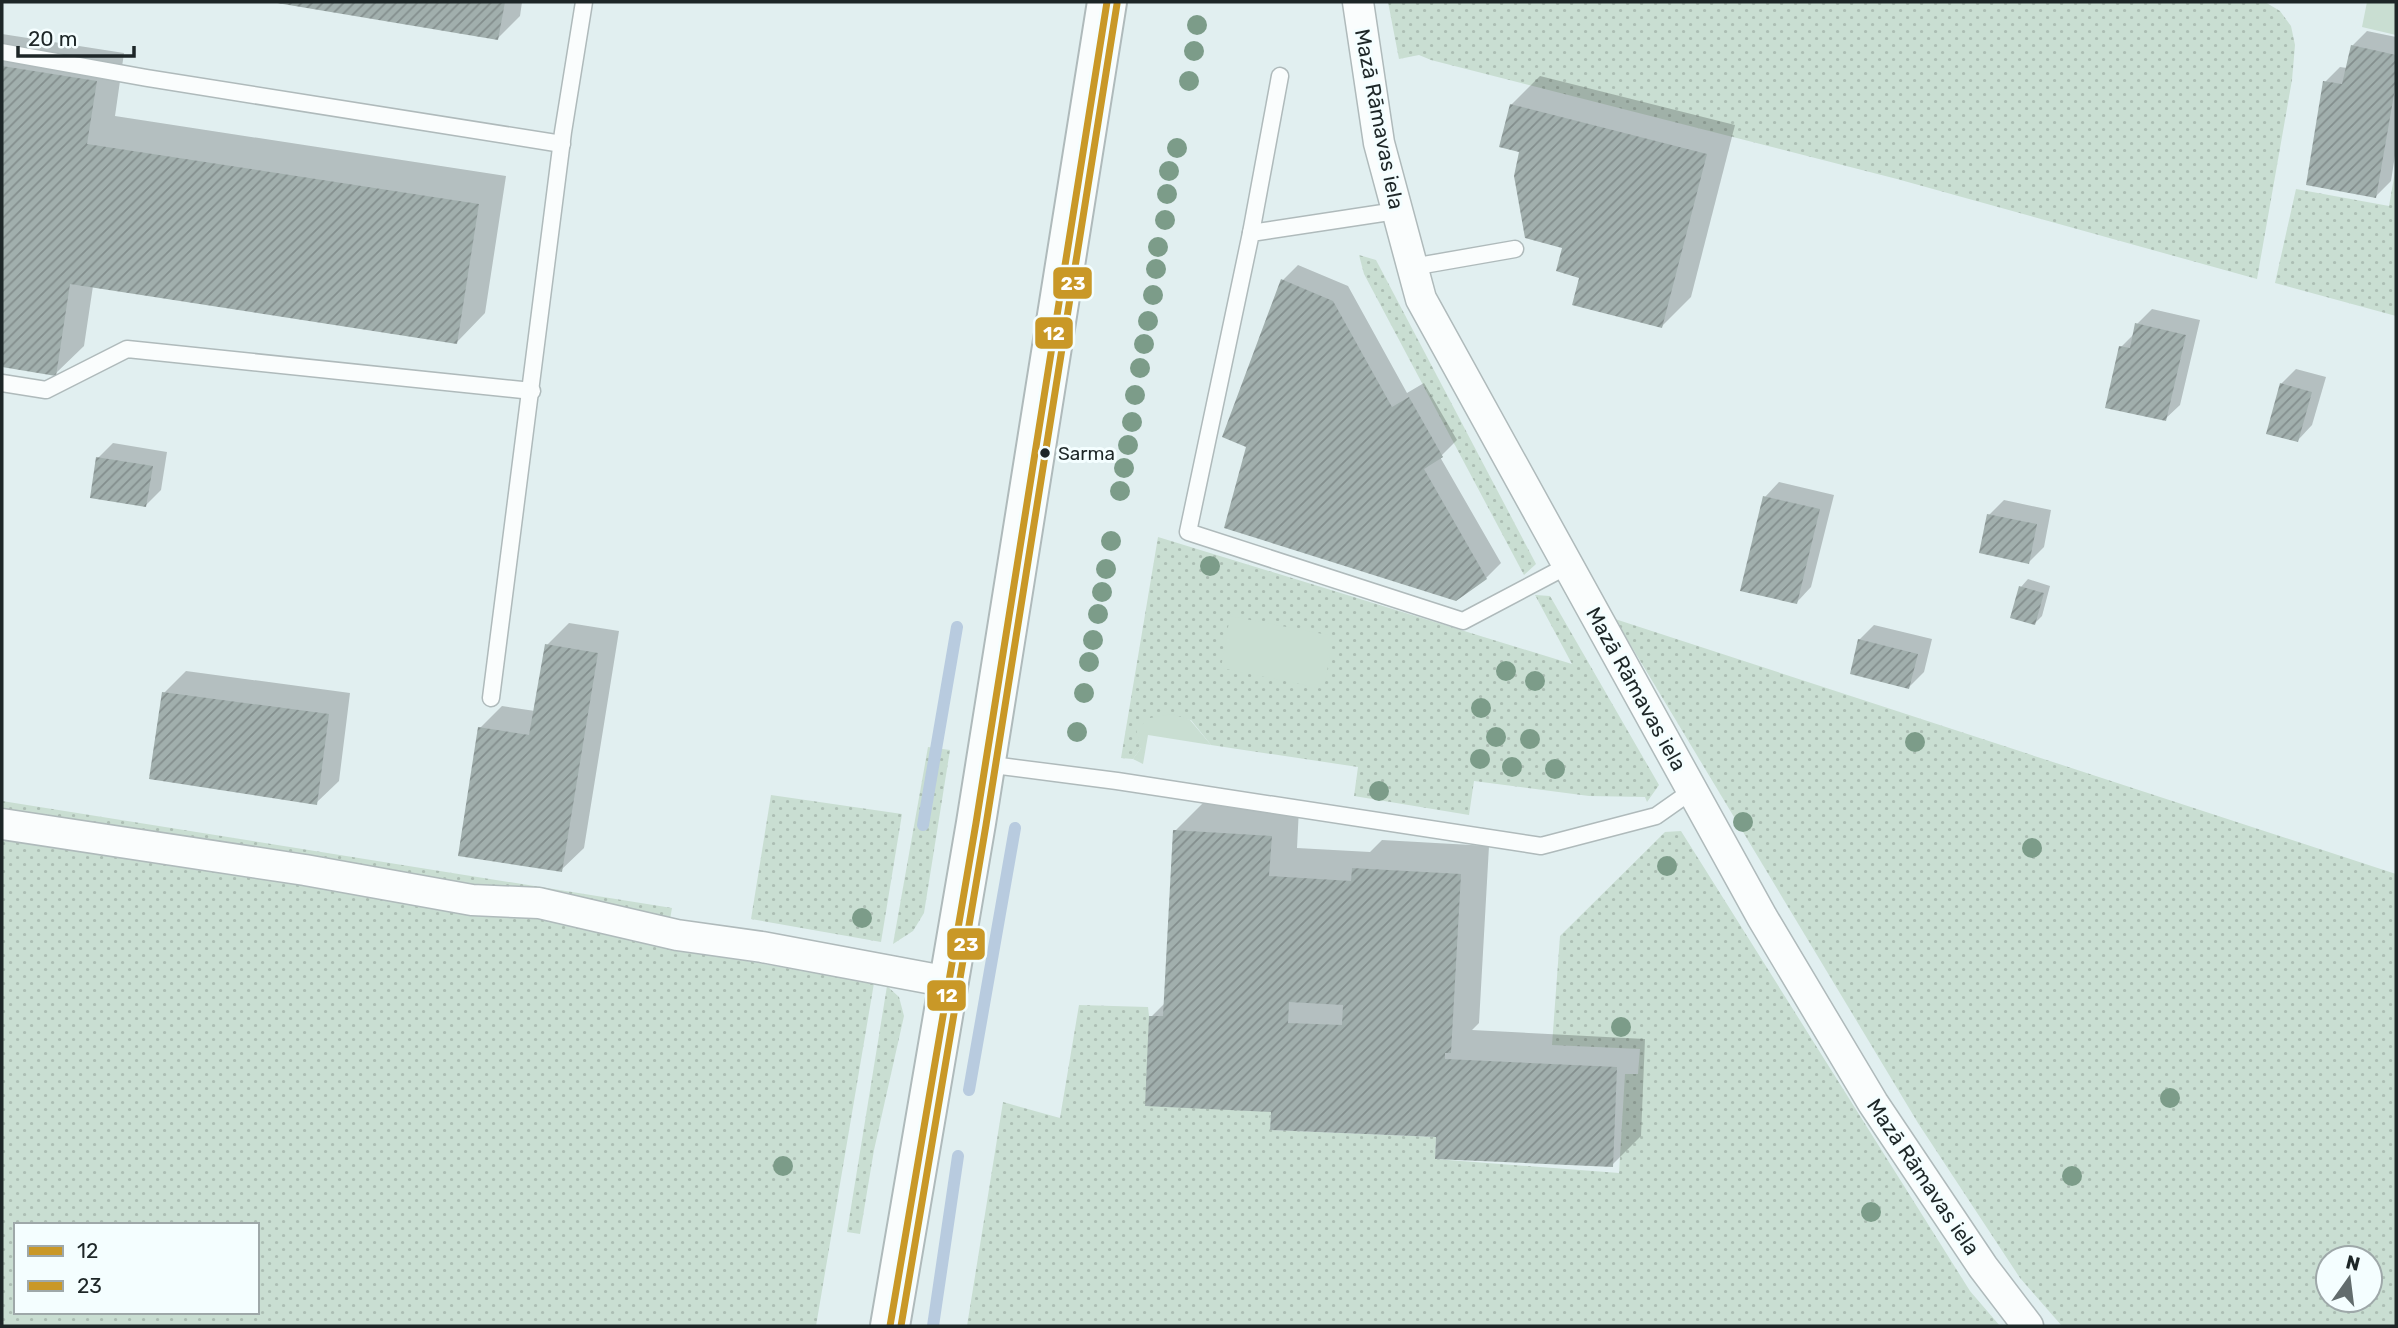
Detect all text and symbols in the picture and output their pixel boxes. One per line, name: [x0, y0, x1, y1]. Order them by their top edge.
scale bar: [18, 14, 133, 58]
text: 20 m: [28, 26, 77, 51]
street label: Mazā Rāmavas iela: [1350, 27, 1409, 211]
line badge: 23: [1052, 266, 1093, 300]
text: 23: [1061, 272, 1085, 295]
line badge: 12: [1034, 316, 1074, 350]
text: 12: [1043, 322, 1065, 345]
place label: Sarma: [1058, 442, 1115, 465]
marker: Sarma: [1038, 446, 1052, 460]
street label: Mazā Rāmavas iela: [1581, 603, 1692, 775]
line badge: 23: [946, 927, 986, 961]
text: 23: [954, 933, 978, 956]
line badge: 12: [926, 979, 967, 1012]
text: 12: [936, 984, 958, 1007]
street label: Mazā Rāmavas iela: [1862, 1094, 1985, 1260]
legend: [14, 1223, 259, 1314]
text: 12: [77, 1238, 98, 1263]
north arrow: [2314, 1244, 2384, 1314]
text: N: [2344, 1250, 2362, 1276]
text: 23: [77, 1273, 102, 1298]

